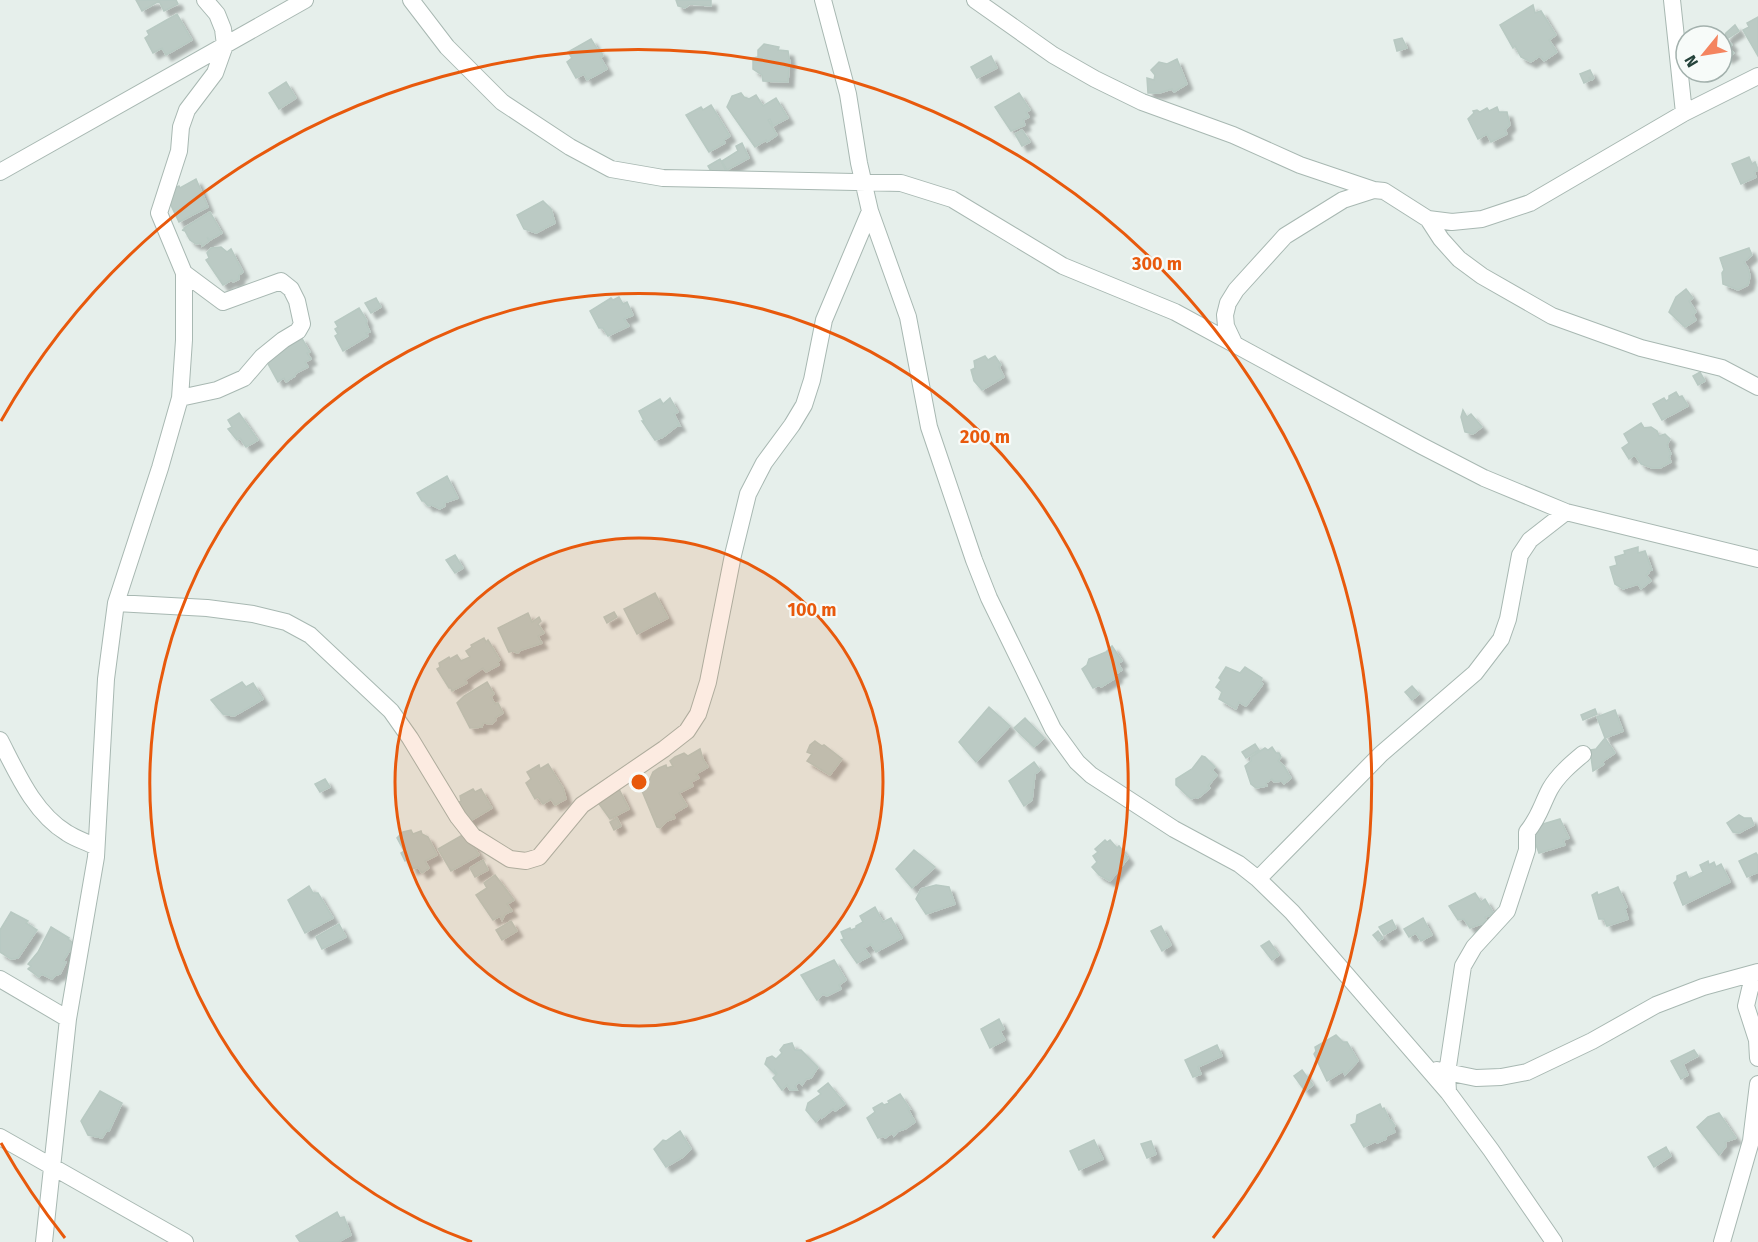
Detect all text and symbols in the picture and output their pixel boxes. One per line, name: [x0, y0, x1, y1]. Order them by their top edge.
north arrow: [1674, 24, 1734, 84]
text: N: [1681, 52, 1702, 71]
text: 300 m: [1131, 253, 1182, 275]
text: 200 m: [960, 426, 1010, 448]
text: 100 m: [788, 599, 836, 621]
centre of rings: [629, 772, 649, 792]

